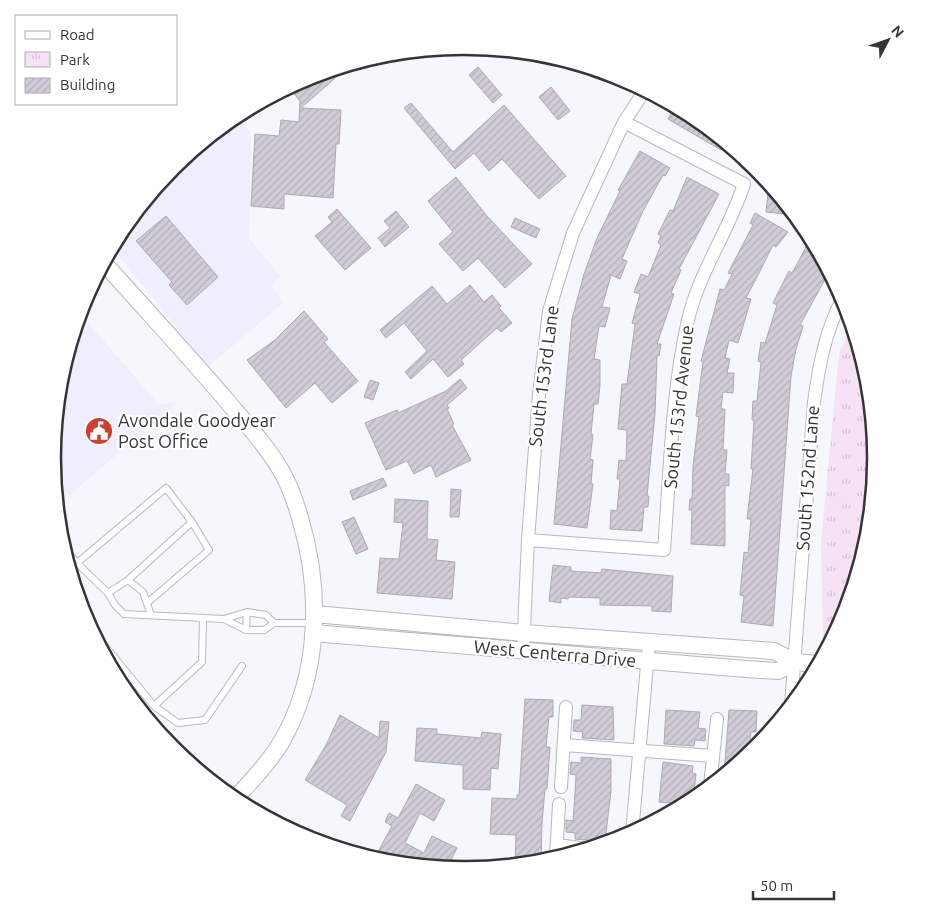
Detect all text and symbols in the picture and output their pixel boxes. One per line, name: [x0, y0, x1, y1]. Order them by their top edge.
legend: [15, 15, 178, 105]
north arrow: [863, 15, 913, 65]
text: N: [888, 22, 907, 41]
text: Road: [60, 26, 95, 43]
text: Park: [60, 51, 90, 68]
text: Building: [60, 76, 115, 93]
street label: South 153rd Lane: [524, 304, 562, 448]
street label: South 153rd Avenue: [659, 324, 697, 490]
street label: South 152nd Lane: [792, 405, 822, 551]
place label: Avondale Goodyear Post Office: [118, 410, 276, 451]
public building icon: Avondale Goodyear Post Office: [84, 416, 114, 446]
street label: West Centerra Drive: [473, 636, 637, 670]
scale bar: [753, 868, 834, 900]
text: 50 m: [760, 877, 793, 894]

